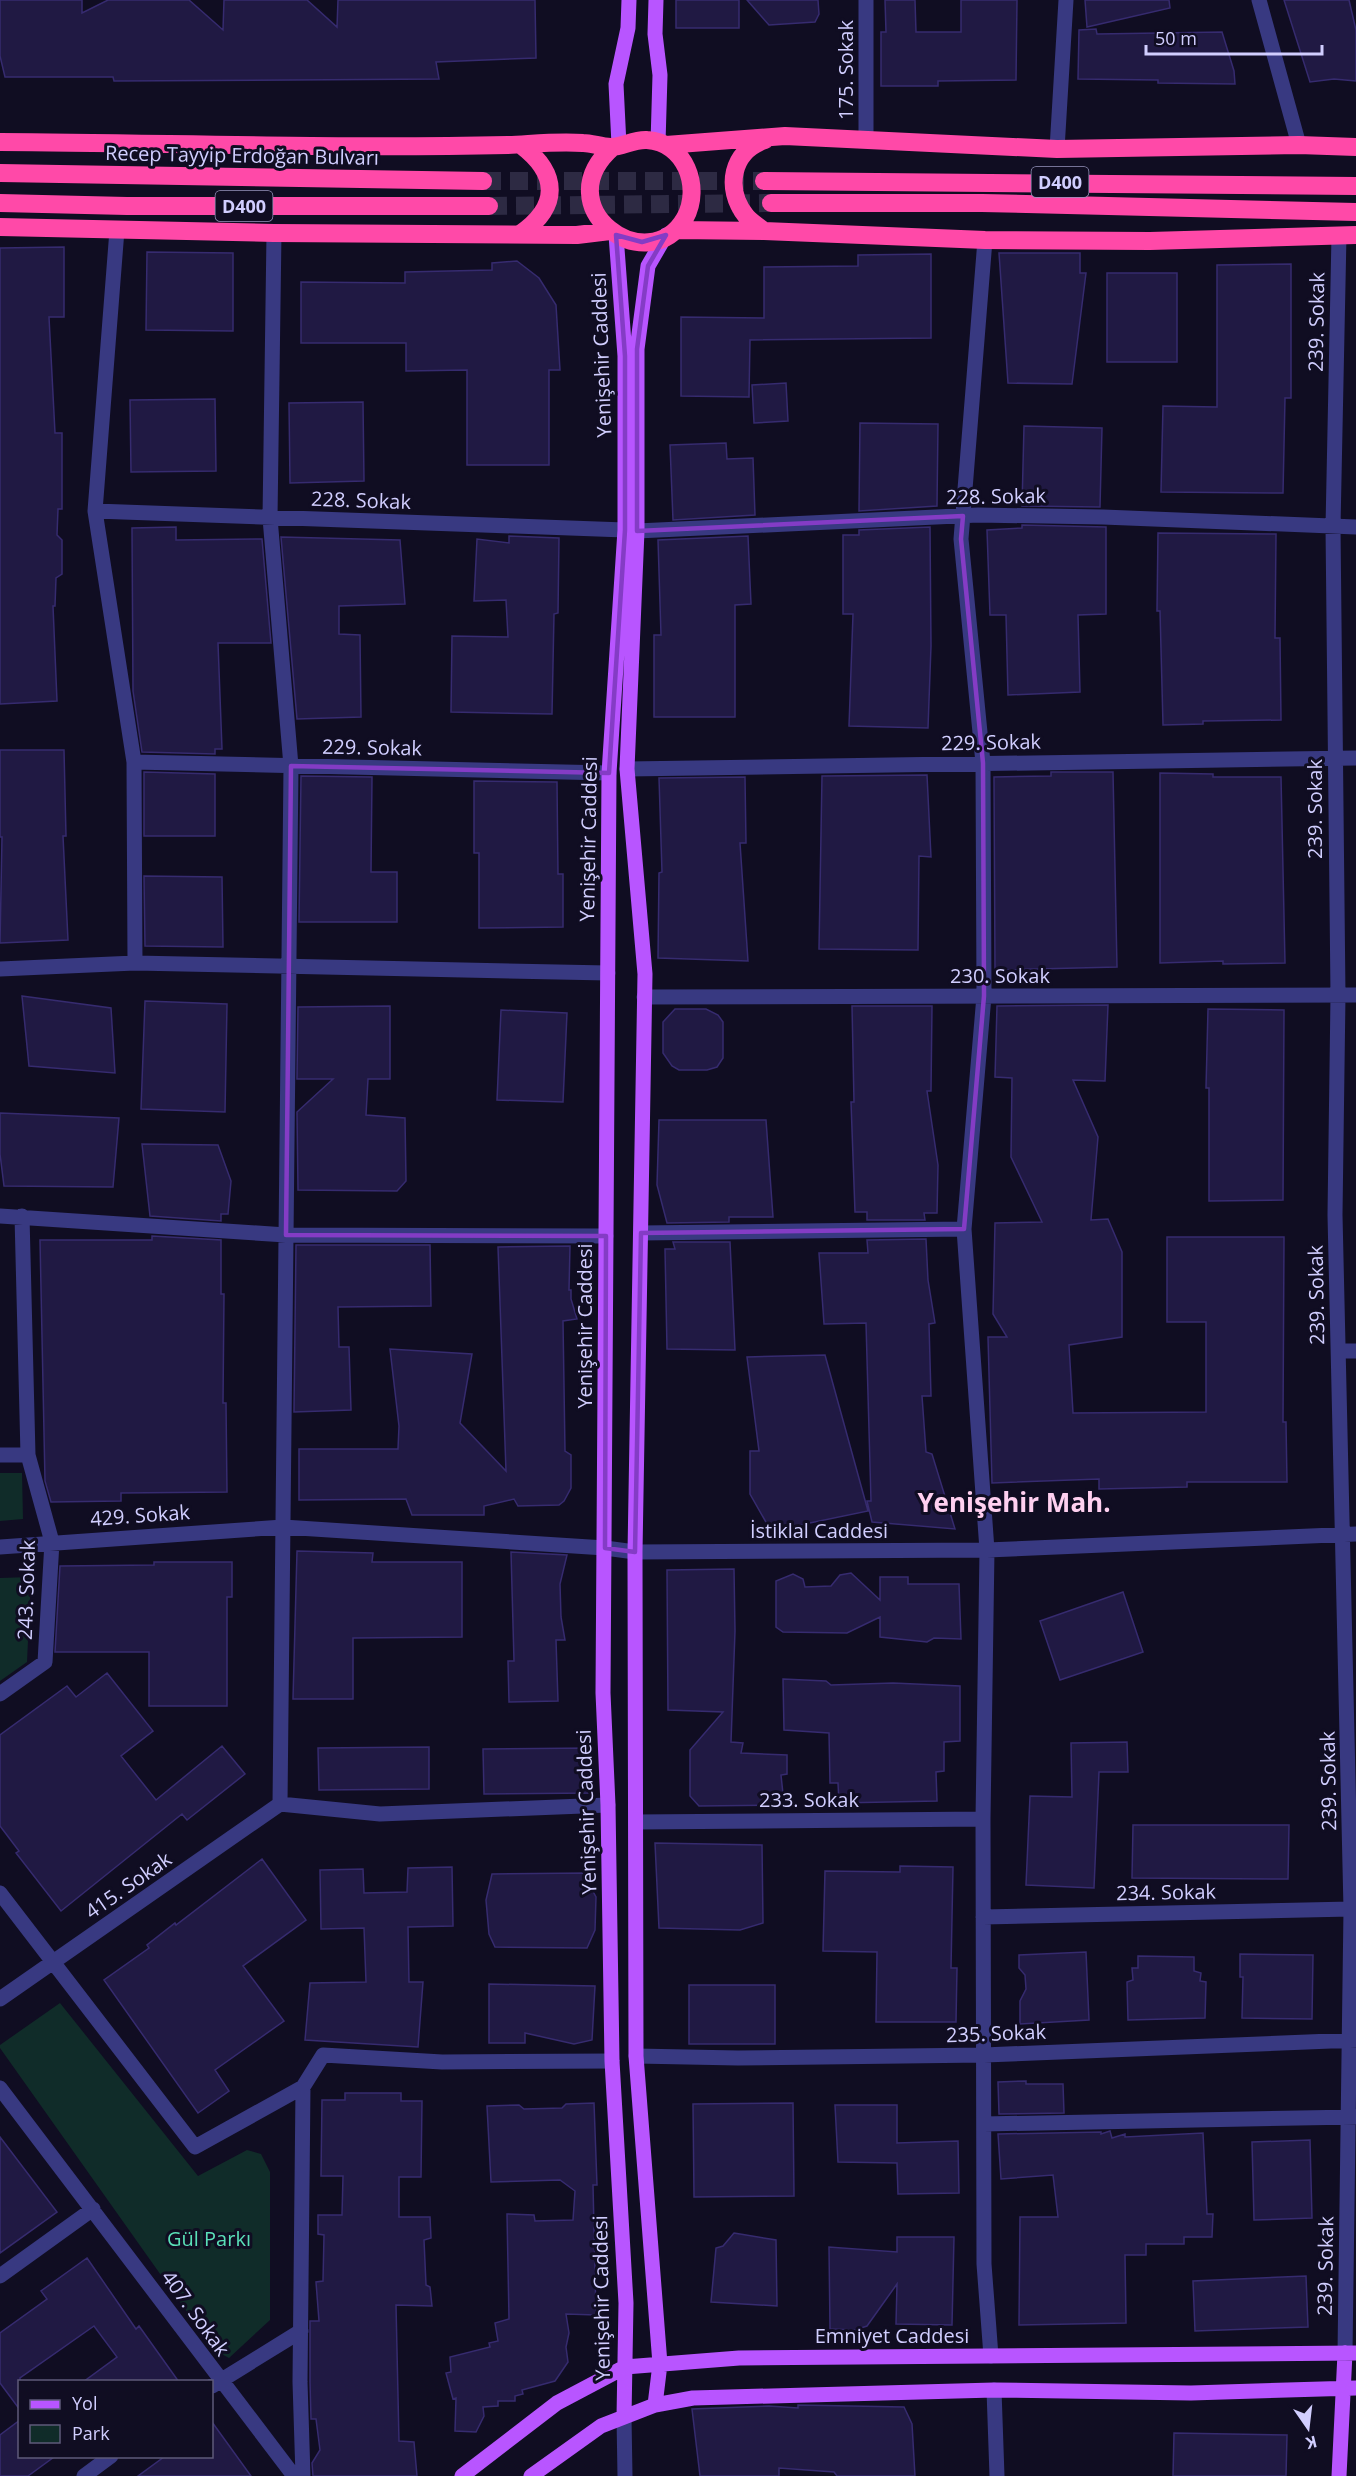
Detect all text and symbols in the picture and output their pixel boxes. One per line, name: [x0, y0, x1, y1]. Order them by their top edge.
scale bar: [1146, 18, 1322, 56]
street label: 175. Sokak: [832, 20, 859, 120]
text: 50 m: [1155, 26, 1197, 50]
street label: Recep Tayyip Erdoğan Bulvarı: [105, 139, 379, 171]
road number: D400: [1032, 167, 1088, 197]
road number: D400: [216, 191, 272, 221]
street label: 239. Sokak: [1302, 271, 1330, 372]
street label: Yenişehir Caddesi: [585, 272, 617, 438]
street label: 228. Sokak: [946, 482, 1047, 510]
street label: 228. Sokak: [311, 485, 412, 515]
street label: 229. Sokak: [941, 728, 1042, 756]
street label: 229. Sokak: [322, 733, 423, 761]
street label: Yenişehir Caddesi: [573, 756, 603, 922]
street label: 239. Sokak: [1301, 759, 1328, 859]
street label: 230. Sokak: [950, 962, 1050, 989]
street label: Yenişehir Caddesi: [571, 1243, 598, 1409]
street label: 239. Sokak: [1302, 1244, 1330, 1345]
district label: Yenişehir Mah.: [917, 1484, 1111, 1520]
street label: 429. Sokak: [89, 1498, 191, 1532]
street label: İstiklal Caddesi: [750, 1517, 888, 1544]
street label: 243. Sokak: [11, 1539, 41, 1640]
street label: Yenişehir Caddesi: [570, 1729, 602, 1895]
street label: 239. Sokak: [1314, 1730, 1342, 1831]
street label: 233. Sokak: [759, 1786, 859, 1813]
street label: 415. Sokak: [79, 1845, 177, 1925]
street label: 234. Sokak: [1116, 1878, 1217, 1906]
street label: 235. Sokak: [946, 2018, 1047, 2048]
street label: Yenişehir Caddesi: [586, 2215, 616, 2381]
street label: 239. Sokak: [1311, 2215, 1339, 2316]
park label: Gül Parkı: [167, 2225, 251, 2252]
street label: 407. Sokak: [156, 2265, 237, 2362]
street label: Emniyet Caddesi: [815, 2322, 969, 2349]
legend: [18, 2380, 213, 2458]
text: Yol: [72, 2391, 97, 2415]
north arrow: [1278, 2398, 1338, 2458]
text: Park: [72, 2421, 110, 2445]
text: K: [1303, 2431, 1319, 2455]

